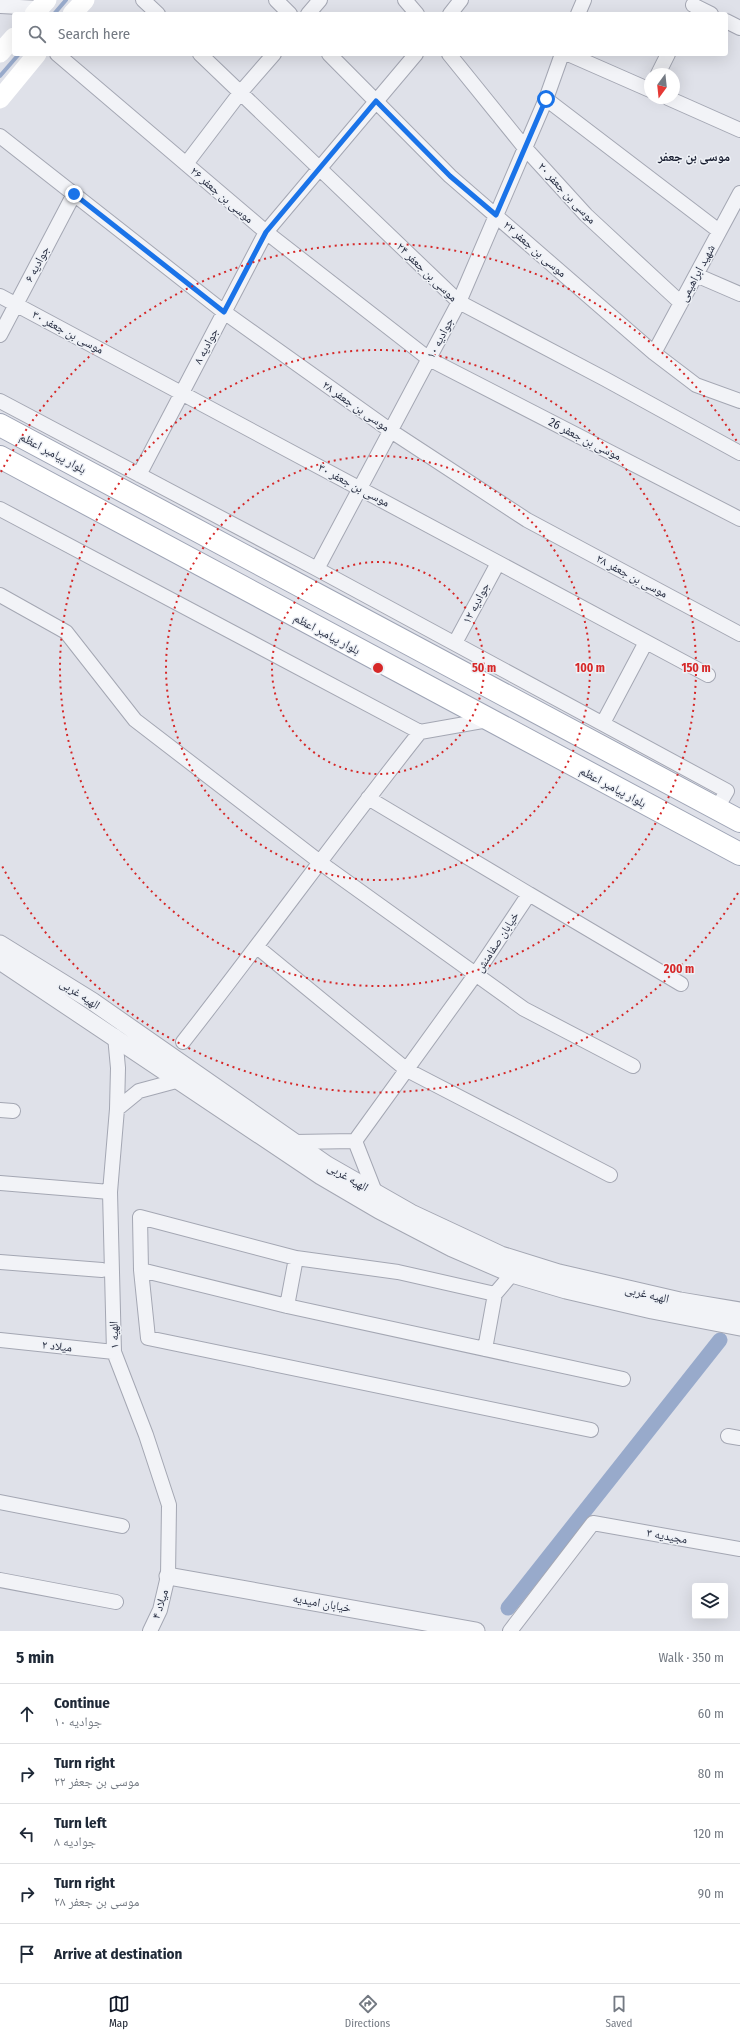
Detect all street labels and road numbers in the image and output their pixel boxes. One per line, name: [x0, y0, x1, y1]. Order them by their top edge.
street label: موسی بن جعفر ۲۰: [535, 159, 599, 227]
street label: موسی بن جعفر ۲۶: [187, 164, 256, 226]
street label: موسی بن جعفر ۲۲: [500, 218, 569, 280]
street label: موسی بن جعفر ۲۴: [394, 240, 460, 305]
street label: شهید ابراهیمی: [676, 242, 718, 304]
street label: جوادیه ۶: [22, 243, 53, 285]
street label: موسی بن جعفر ۳۰: [30, 307, 106, 357]
street label: جوادیه ۱۰: [423, 315, 457, 361]
street label: جوادیه ۸: [191, 325, 222, 367]
street label: موسی بن جعفر ۲۸: [319, 378, 392, 435]
street label: موسی بن جعفر 26: [546, 415, 624, 464]
street label: بلوار پیامبر اعظم: [17, 430, 89, 477]
street label: موسی بن جعفر ۳۰: [316, 460, 392, 510]
street label: موسی بن جعفر ۲۸: [594, 551, 670, 601]
street label: جوادیه ۱۲: [459, 580, 493, 626]
street label: بلوار پیامبر اعظم: [291, 611, 363, 658]
street label: بلوار پیامبر اعظم: [577, 764, 649, 811]
street label: خیابان صفامنش: [472, 909, 522, 975]
street label: الهیه غربی: [57, 976, 103, 1013]
street label: الهیه غربی: [325, 1160, 371, 1195]
street label: الهیه غربی: [623, 1282, 671, 1306]
street label: الهیه ۱: [107, 1321, 122, 1349]
street label: میلاد ۲: [41, 1337, 73, 1355]
street label: مجیدیه ۳: [645, 1526, 689, 1547]
street label: میلاد ۴: [149, 1587, 172, 1621]
street label: خیابان امیدیه: [292, 1591, 353, 1615]

